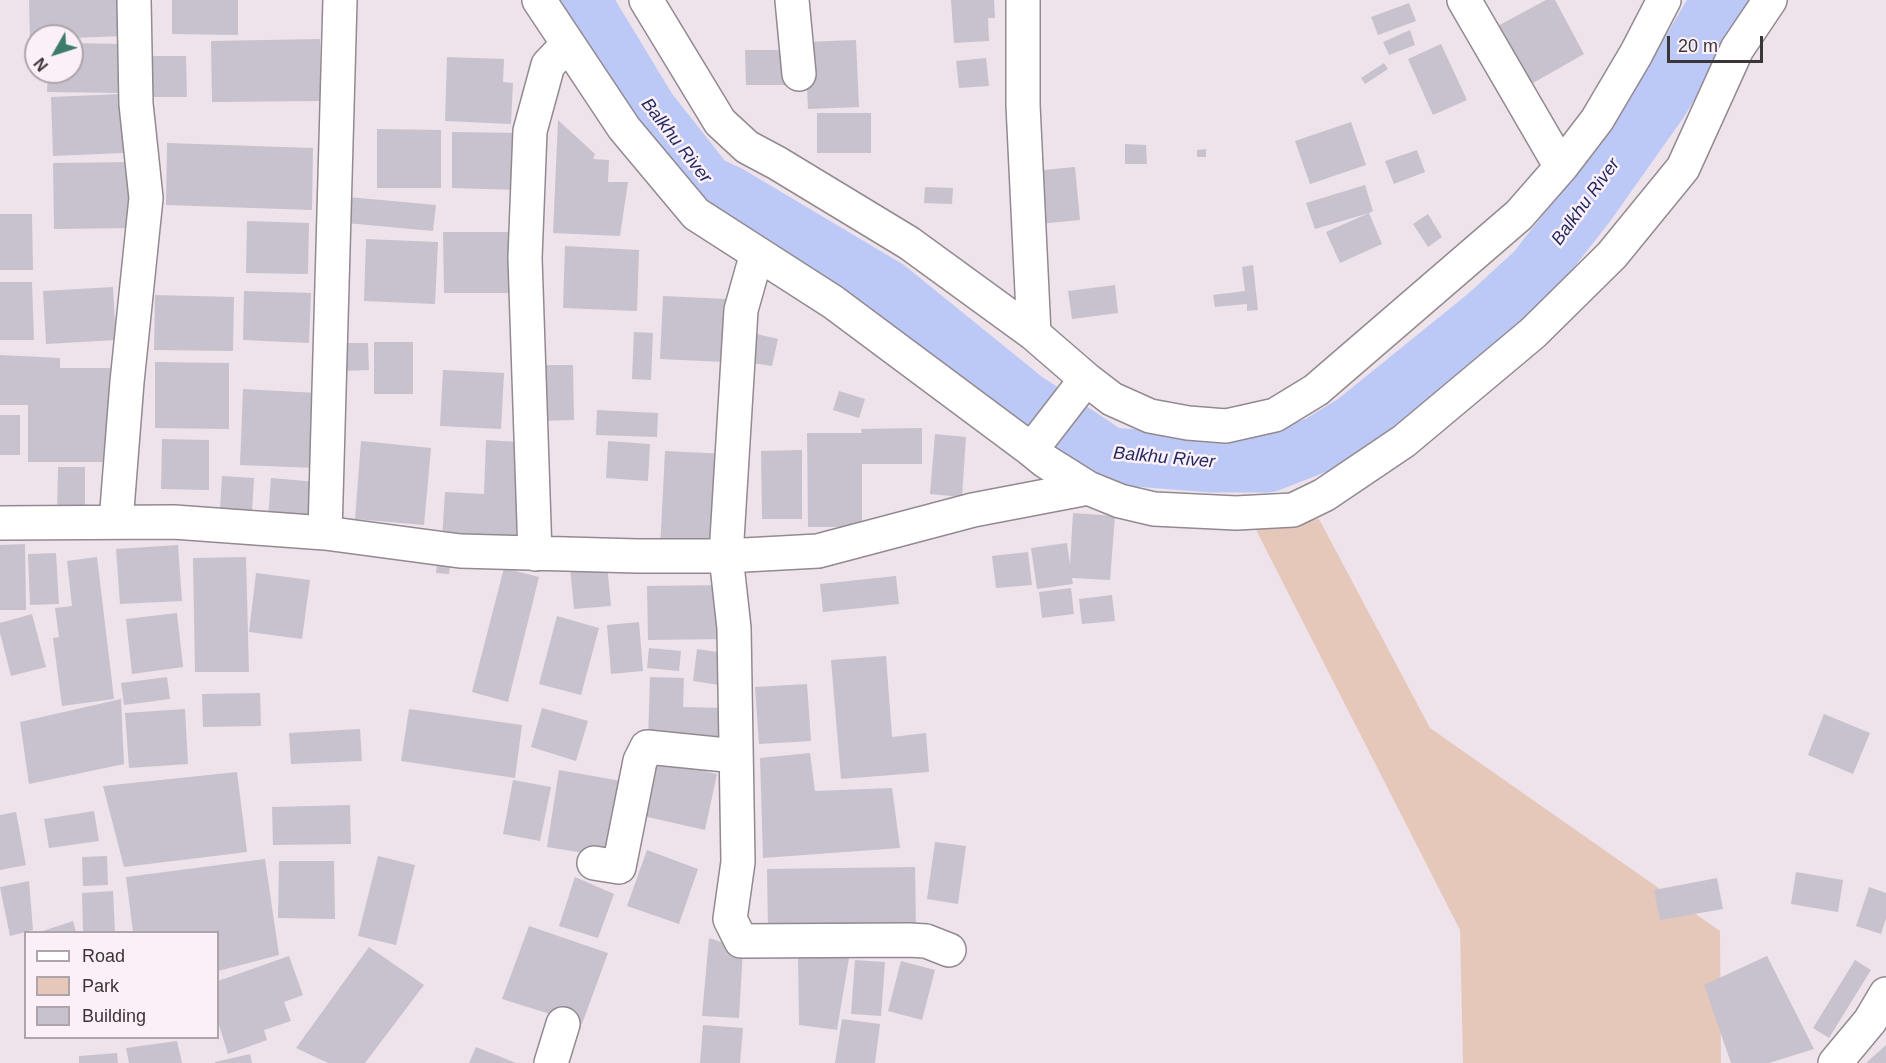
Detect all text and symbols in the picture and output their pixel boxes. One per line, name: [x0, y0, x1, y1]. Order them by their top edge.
north arrow: [24, 24, 84, 84]
scale bar: [1670, 24, 1766, 62]
text: 20 m: [1678, 36, 1718, 56]
text: N: [31, 55, 51, 74]
water label: Balkhu River: [636, 94, 716, 188]
water label: Balkhu River: [1547, 154, 1625, 250]
water label: Balkhu River: [1112, 443, 1216, 473]
legend: [24, 931, 219, 1039]
text: Road: [82, 946, 125, 966]
text: Park: [82, 976, 119, 996]
text: Building: [82, 1006, 146, 1026]

